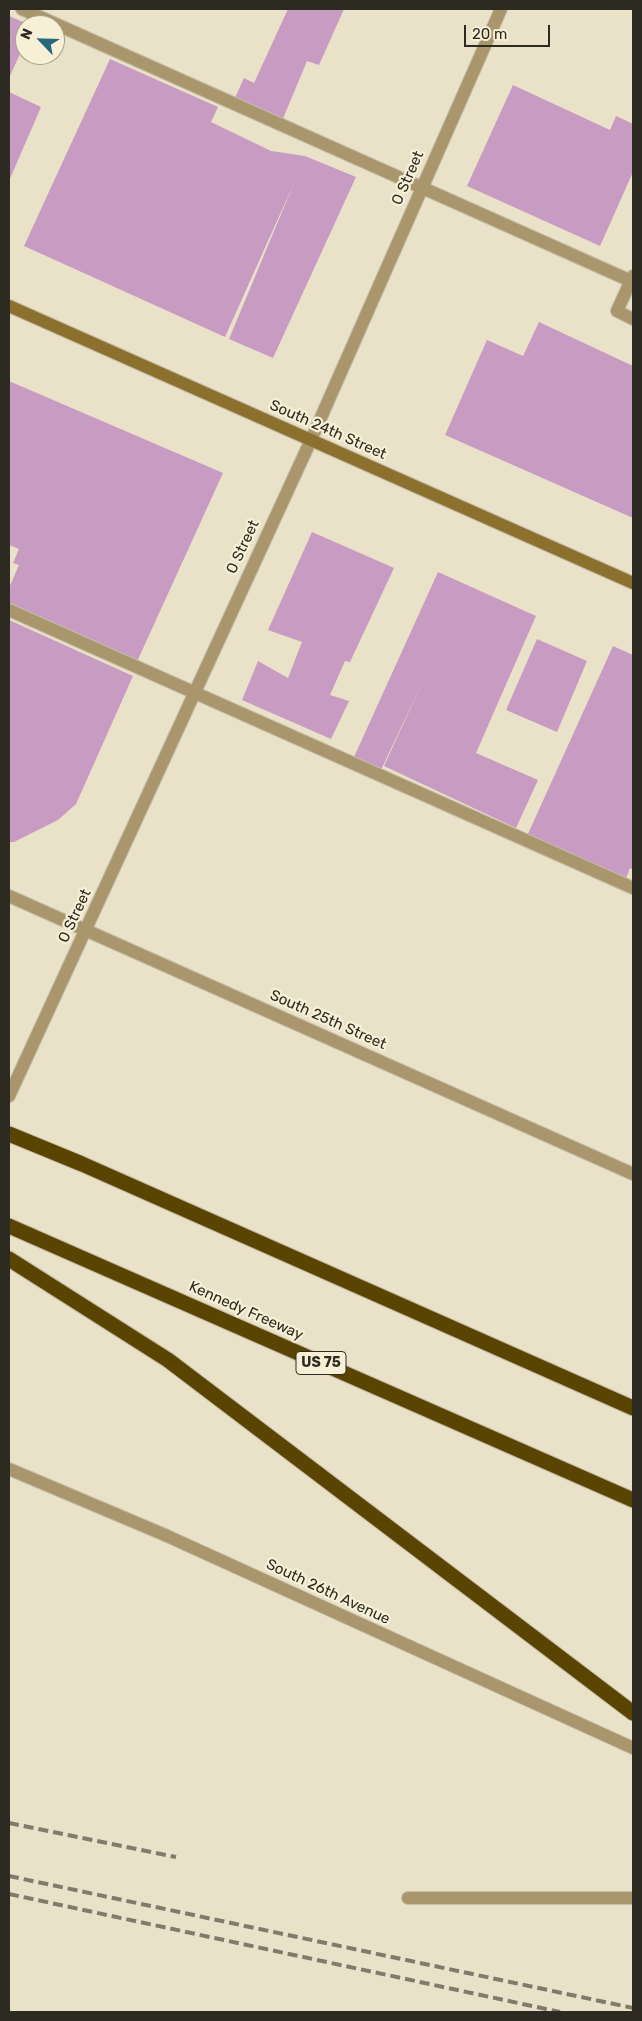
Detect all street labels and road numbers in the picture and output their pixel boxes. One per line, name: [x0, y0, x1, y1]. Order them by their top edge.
street label: O Street: [388, 148, 428, 208]
street label: South 24th Street: [267, 396, 389, 464]
street label: O Street: [223, 517, 263, 577]
street label: O Street: [55, 886, 95, 946]
street label: South 25th Street: [267, 986, 389, 1054]
street label: Kennedy Freeway: [186, 1278, 306, 1344]
road number: US 75: [296, 1352, 346, 1375]
street label: South 26th Avenue: [263, 1555, 393, 1629]

